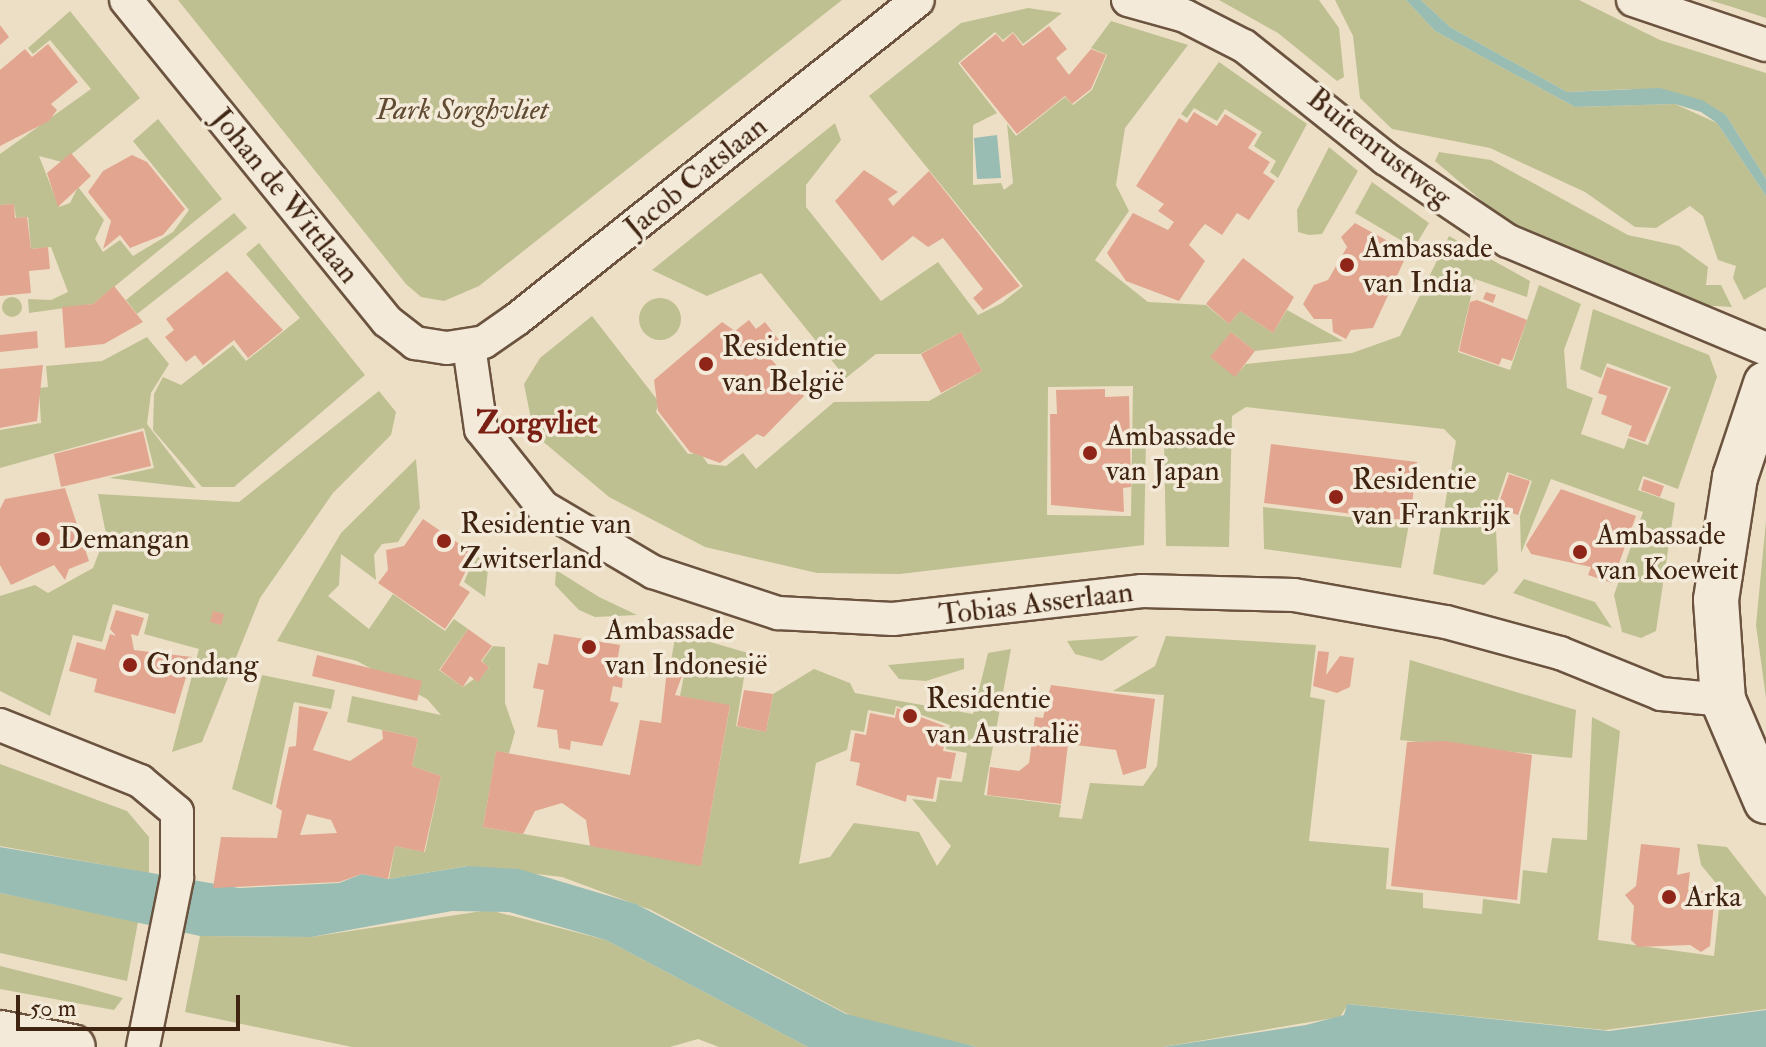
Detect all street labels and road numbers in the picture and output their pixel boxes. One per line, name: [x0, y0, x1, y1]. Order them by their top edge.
street label: Buitenrustweg: [1300, 81, 1458, 215]
street label: Johan de Wittlaan: [203, 101, 367, 291]
street label: Jacob Catslaan: [617, 109, 775, 245]
street label: Tobias Asserlaan: [937, 574, 1135, 634]

